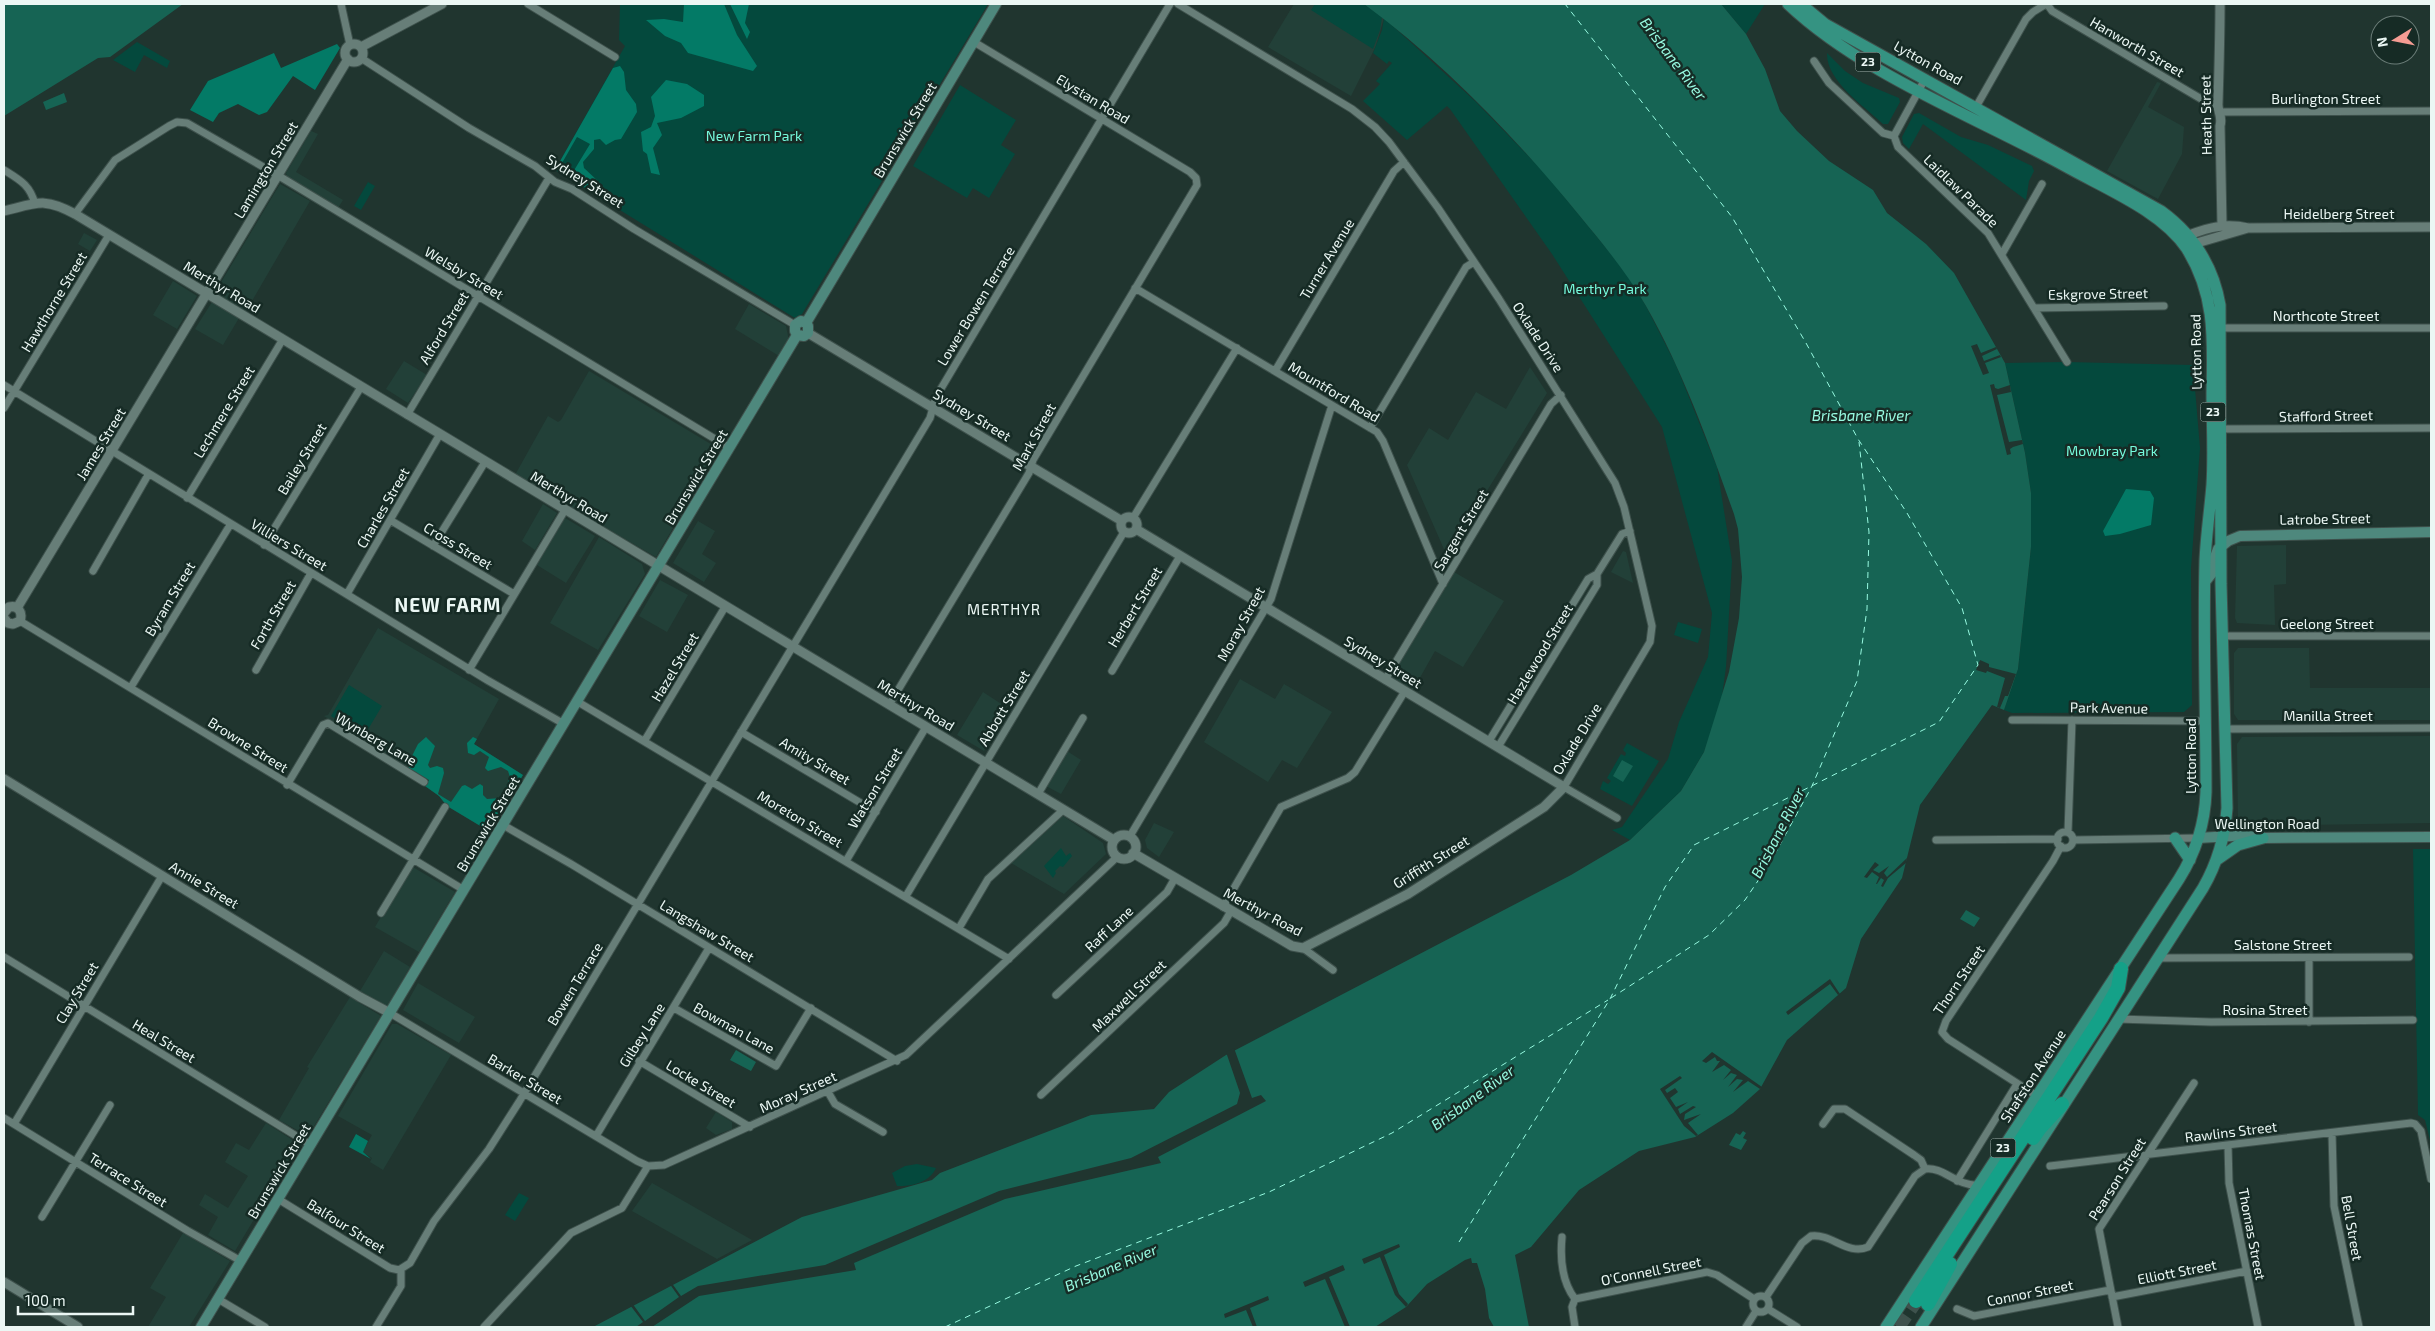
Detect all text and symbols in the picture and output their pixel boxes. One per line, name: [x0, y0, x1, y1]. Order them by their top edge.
street label: Hanworth Street: [2087, 13, 2187, 80]
water label: Brisbane River: [1637, 14, 1711, 104]
north arrow: [2370, 15, 2420, 65]
text: N: [2372, 36, 2391, 49]
street label: Lytton Road: [1891, 37, 1965, 88]
road number: 23: [1856, 52, 1880, 72]
street label: Elystan Road: [1053, 70, 1133, 127]
street label: Heath Street: [2196, 75, 2215, 155]
street label: Brunswick Street: [869, 79, 940, 181]
street label: Burlington Street: [2271, 90, 2381, 107]
street label: Lamington Street: [230, 118, 301, 221]
park label: New Farm Park: [706, 127, 802, 144]
street label: Sydney Street: [544, 150, 627, 211]
street label: Laidlaw Parade: [1920, 151, 2002, 231]
street label: Heidelberg Street: [2284, 205, 2394, 222]
street label: Turner Avenue: [1296, 215, 1357, 302]
street label: Welsby Street: [422, 242, 507, 303]
street label: Lower Bowen Terrace: [933, 243, 1018, 369]
street label: Hawthorne Street: [17, 249, 90, 355]
street label: Merthyr Road: [181, 257, 264, 316]
park label: Merthyr Park: [1563, 280, 1647, 297]
street label: Eskgrove Street: [2048, 284, 2148, 303]
street label: Alford Street: [415, 288, 472, 367]
street label: Oxlade Drive: [1509, 298, 1567, 375]
street label: Northcote Street: [2273, 307, 2379, 324]
street label: Lytton Road: [2186, 314, 2205, 390]
street label: Mountford Road: [1285, 358, 1383, 426]
street label: Lechmere Street: [189, 363, 258, 461]
street label: Sydney Street: [930, 385, 1014, 444]
street label: Mark Street: [1008, 400, 1059, 473]
road number: 23: [2200, 402, 2226, 422]
street label: James Street: [72, 404, 129, 483]
water label: Brisbane River: [1812, 406, 1911, 424]
street label: Stafford Street: [2279, 406, 2373, 425]
street label: Bailey Street: [274, 420, 330, 498]
street label: Brunswick Street: [660, 426, 731, 528]
park label: Mowbray Park: [2066, 442, 2158, 459]
street label: Charles Street: [353, 464, 412, 551]
street label: Merthyr Road: [528, 467, 611, 526]
street label: Sargent Street: [1430, 486, 1492, 573]
street label: Latrobe Street: [2279, 509, 2371, 528]
street label: Villiers Street: [248, 515, 331, 574]
street label: Cross Street: [421, 518, 496, 573]
street label: Byram Street: [141, 558, 198, 639]
street label: Herbert Street: [1104, 563, 1165, 650]
street label: Forth Street: [246, 577, 299, 652]
street label: Moray Street: [1213, 583, 1268, 664]
district label: NEW FARM: [394, 593, 502, 616]
district label: MERTHYR: [967, 600, 1041, 618]
street label: Hazlewood Street: [1503, 601, 1576, 707]
street label: Geelong Street: [2280, 615, 2374, 632]
street label: Hazel Street: [647, 629, 702, 704]
street label: Sydney Street: [1341, 632, 1425, 691]
street label: Abbott Street: [974, 667, 1033, 749]
street label: Merthyr Road: [875, 675, 958, 734]
street label: Park Avenue: [2070, 698, 2148, 717]
street label: Oxlade Drive: [1549, 700, 1605, 778]
street label: Manilla Street: [2283, 707, 2373, 724]
street label: Wynberg Lane: [332, 708, 420, 769]
street label: Browne Street: [205, 713, 291, 776]
street label: Lytton Road: [2182, 718, 2199, 794]
street label: Amity Street: [777, 733, 853, 788]
street label: Watson Street: [844, 744, 905, 831]
street label: Brunswick Street: [452, 773, 523, 875]
water label: Brisbane River: [1747, 784, 1808, 881]
street label: Moreton Street: [754, 786, 846, 851]
street label: Wellington Road: [2214, 815, 2320, 832]
street label: Griffith Street: [1390, 831, 1472, 892]
street label: Annie Street: [166, 857, 242, 912]
street label: Merthyr Road: [1221, 884, 1306, 939]
street label: Langshaw Street: [657, 896, 758, 965]
street label: Raff Lane: [1081, 902, 1136, 955]
street label: Salstone Street: [2234, 936, 2332, 953]
street label: Bowen Terrace: [543, 939, 606, 1028]
street label: Thorn Street: [1929, 942, 1988, 1018]
street label: Maxwell Street: [1088, 956, 1169, 1035]
street label: Clay Street: [52, 959, 102, 1027]
street label: Bowman Lane: [691, 998, 778, 1057]
street label: Gilbey Lane: [615, 999, 668, 1070]
street label: Rosina Street: [2223, 1001, 2307, 1018]
street label: Heal Street: [130, 1015, 199, 1066]
street label: Shafston Avenue: [1996, 1026, 2069, 1125]
street label: Barker Street: [485, 1050, 566, 1107]
street label: Locke Street: [663, 1056, 739, 1111]
water label: Brisbane River: [1427, 1060, 1518, 1133]
street label: Moray Street: [757, 1067, 839, 1116]
street label: Rawlins Street: [2184, 1117, 2278, 1146]
street label: Brunswick Street: [243, 1120, 314, 1222]
street label: Pearson Street: [2084, 1134, 2149, 1223]
road number: 23: [1990, 1138, 2016, 1158]
street label: Terrace Street: [86, 1149, 171, 1210]
street label: Thomas Street: [2235, 1186, 2270, 1281]
street label: Bell Street: [2338, 1194, 2367, 1262]
street label: Balfour Street: [304, 1195, 388, 1256]
water label: Brisbane River: [1062, 1239, 1161, 1295]
street label: O'Connell Street: [1599, 1252, 1703, 1289]
street label: Elliott Street: [2136, 1256, 2218, 1288]
street label: Connor Street: [1985, 1276, 2074, 1309]
scale bar: [18, 1284, 132, 1316]
text: 100 m: [25, 1291, 66, 1309]

